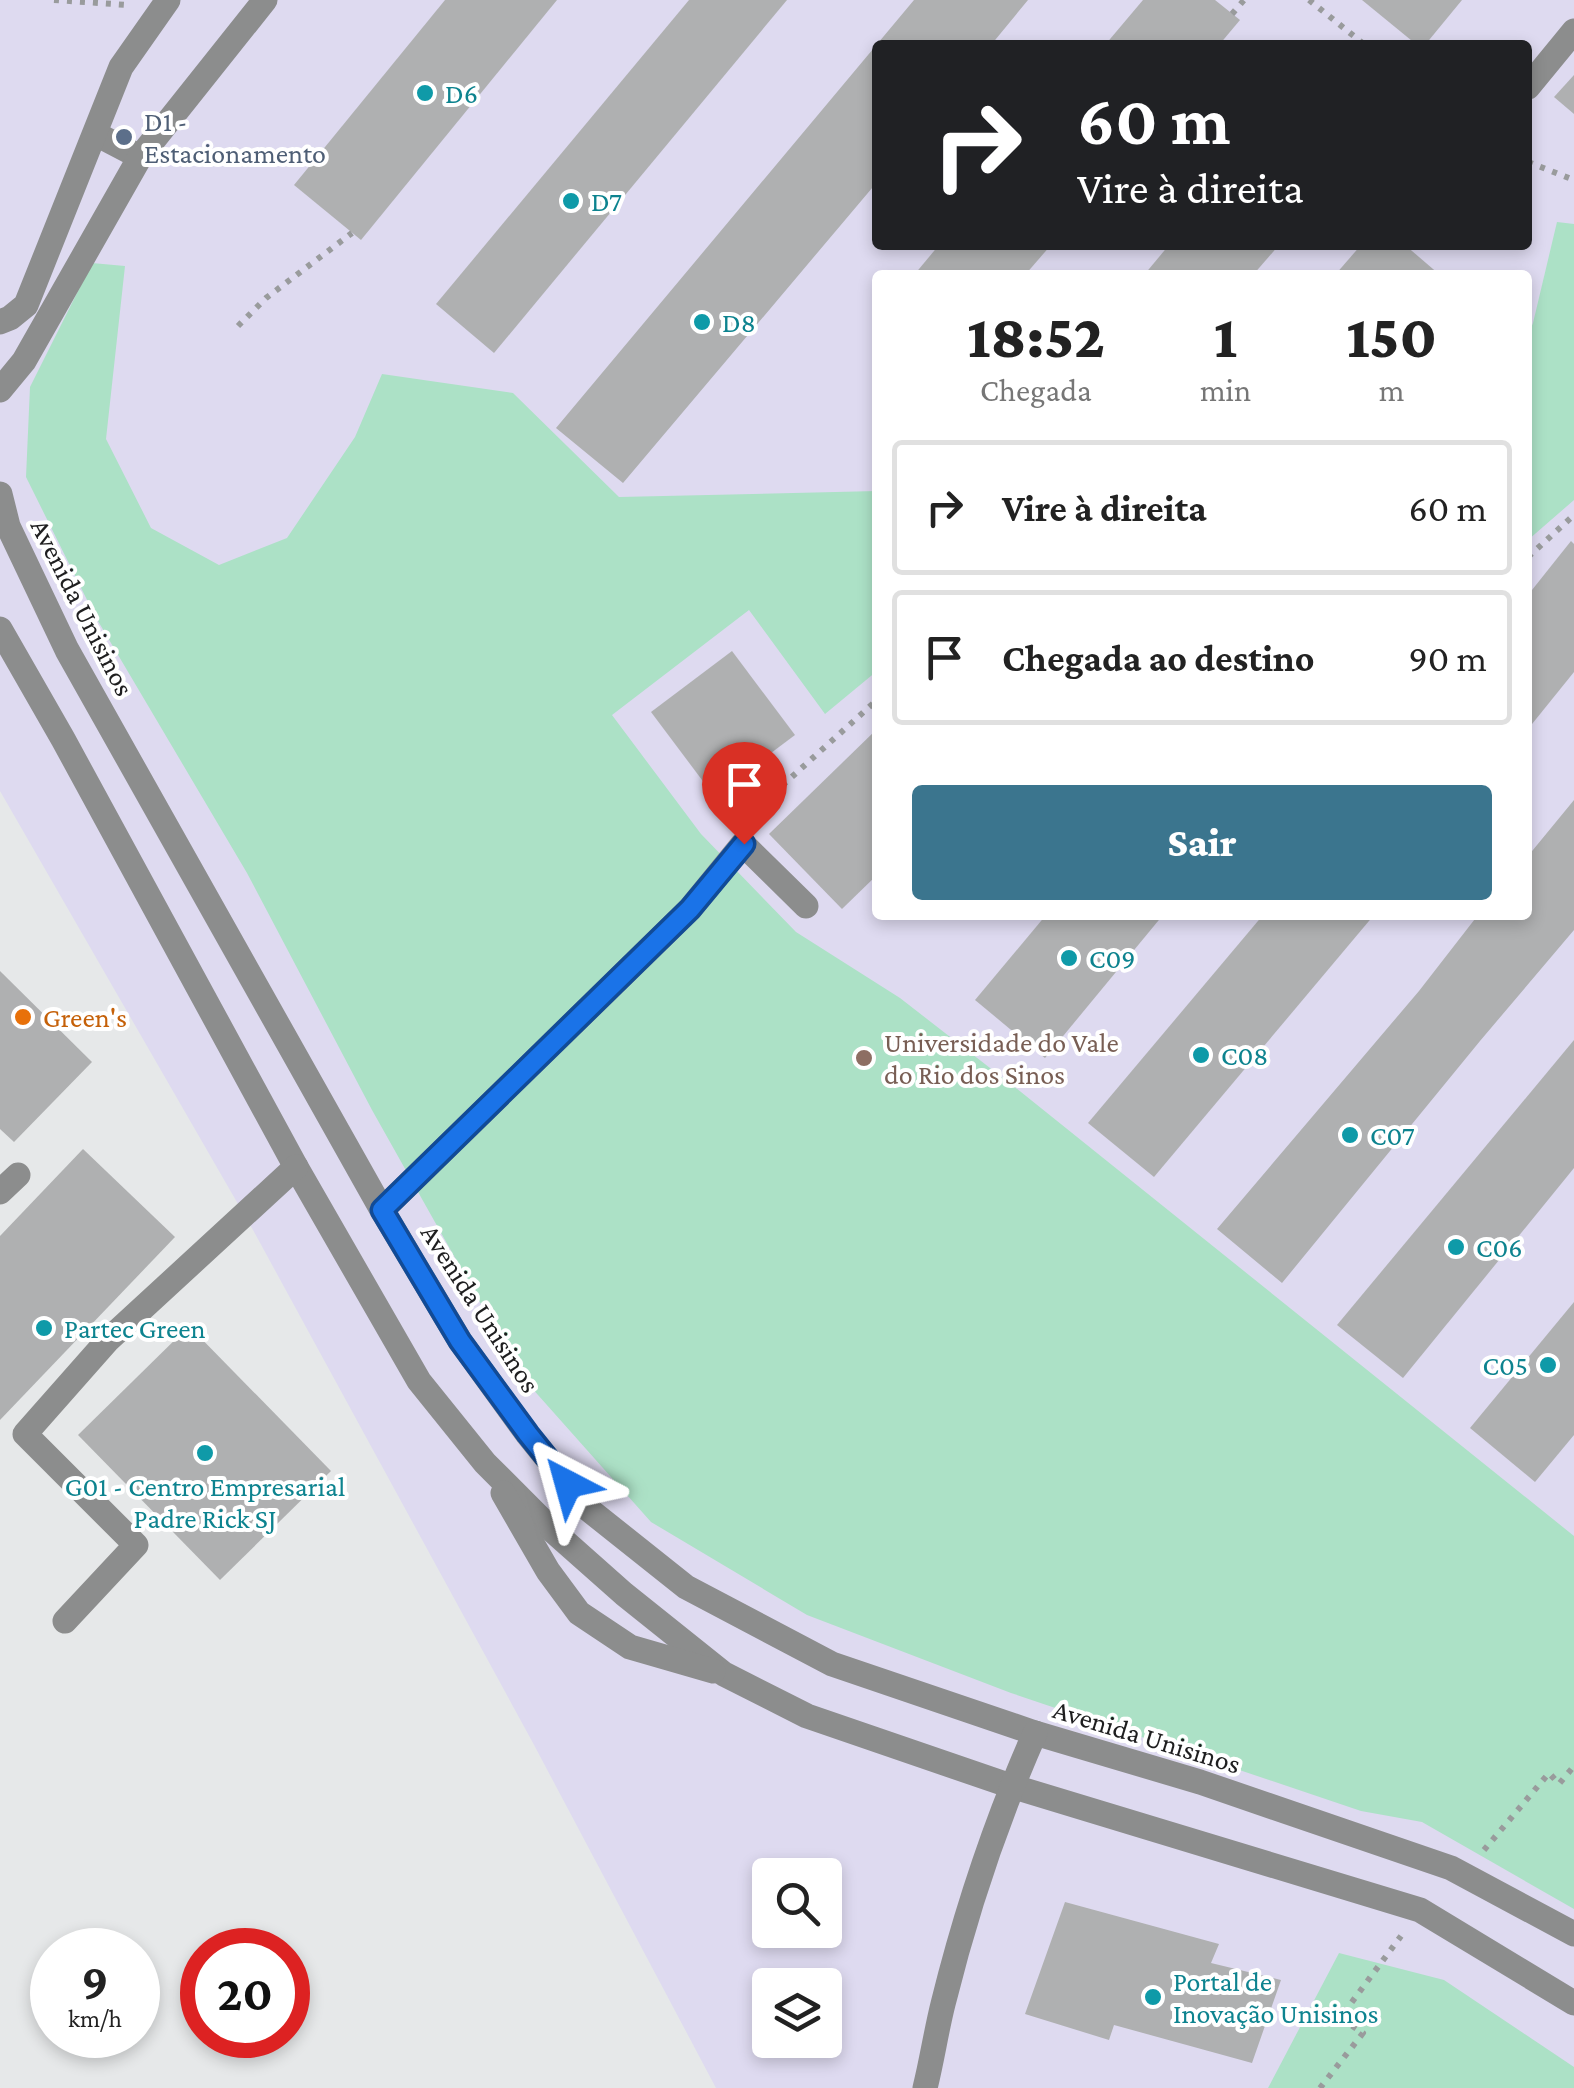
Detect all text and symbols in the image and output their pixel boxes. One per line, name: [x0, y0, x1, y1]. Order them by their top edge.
place label: D6: [445, 78, 478, 109]
icon: right: [912, 80, 1042, 210]
text: 60 m: [1077, 81, 1230, 159]
marker: D6: [414, 82, 436, 104]
place label: D1 - Estacionamento: [144, 106, 326, 169]
marker: D1 - Estacionamento: [113, 126, 135, 148]
text: Vire à direita: [1077, 163, 1304, 213]
place label: D7: [591, 186, 622, 217]
marker: D7: [560, 190, 582, 212]
text: 18:52: [967, 303, 1105, 370]
text: 1: [1214, 303, 1237, 370]
text: 150: [1346, 303, 1437, 370]
place label: D8: [722, 307, 756, 338]
marker: D8: [691, 311, 713, 333]
text: Chegada: [980, 372, 1092, 408]
text: min: [1200, 372, 1251, 408]
text: m: [1379, 372, 1404, 408]
icon: right: [917, 480, 972, 535]
text: Vire à direita: [1002, 487, 1207, 529]
text: 60 m: [1409, 487, 1487, 529]
street label: Avenida Unisinos: [25, 514, 140, 701]
icon: arrive: [917, 630, 972, 685]
text: Chegada ao destino: [1002, 637, 1315, 679]
text: 90 m: [1409, 637, 1487, 679]
pin: [702, 742, 787, 845]
icon: arrive: [717, 757, 772, 812]
button: Sair: [912, 785, 1492, 900]
place label: C09: [1089, 943, 1136, 974]
marker: C09: [1058, 947, 1080, 969]
place label: Green's: [43, 1002, 127, 1033]
marker: Green's: [12, 1006, 34, 1028]
place label: Universidade do Vale do Rio dos Sinos: [884, 1027, 1119, 1090]
place label: C08: [1221, 1040, 1268, 1071]
marker: C08: [1190, 1044, 1212, 1066]
marker: Universidade do Vale do Rio dos Sinos: [853, 1047, 875, 1069]
place label: C07: [1370, 1120, 1415, 1151]
marker: C07: [1339, 1124, 1361, 1146]
street label: Avenida Unisinos: [415, 1218, 547, 1398]
place label: C06: [1476, 1232, 1523, 1263]
marker: C06: [1445, 1236, 1467, 1258]
place label: Partec Green: [64, 1313, 206, 1344]
marker: Partec Green: [33, 1317, 55, 1339]
place label: C05: [1482, 1350, 1528, 1381]
marker: C05: [1537, 1354, 1559, 1376]
position arrow: [516, 1432, 620, 1536]
marker: G01 - Centro Empresarial Padre Rick SJ: [194, 1442, 216, 1464]
place label: G01 - Centro Empresarial Padre Rick SJ: [65, 1471, 345, 1534]
street label: Avenida Unisinos: [1049, 1693, 1244, 1780]
map controls: [752, 1858, 842, 2058]
button: search: [752, 1858, 842, 1948]
speed limit sign: 20: [180, 1928, 310, 2058]
text: 9: [81, 1953, 109, 2009]
place label: Portal de Inovação Unisinos: [1173, 1966, 1379, 2029]
button: layers: [752, 1968, 842, 2058]
marker: Portal de Inovação Unisinos: [1142, 1986, 1164, 2008]
text: km/h: [68, 2005, 122, 2032]

